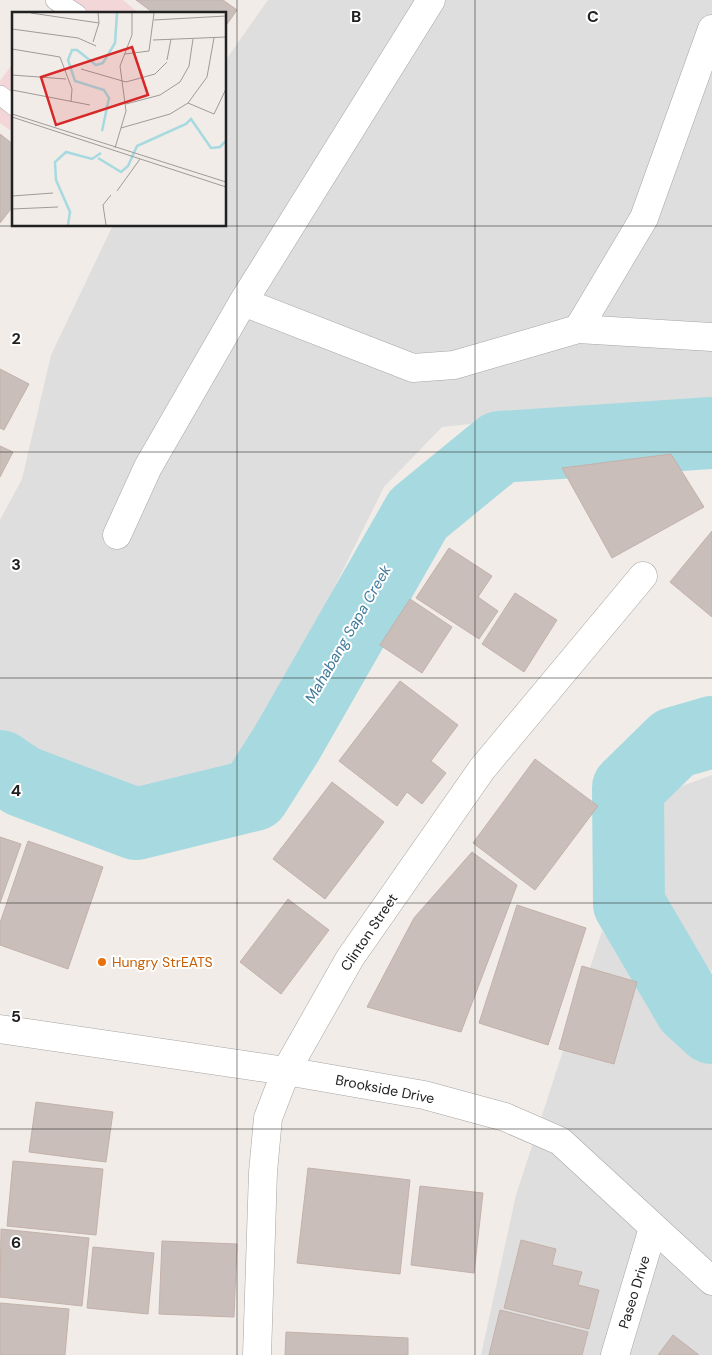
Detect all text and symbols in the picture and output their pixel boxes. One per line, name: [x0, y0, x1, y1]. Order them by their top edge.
text: B: [351, 6, 361, 27]
text: C: [587, 6, 599, 27]
inset map: [12, 12, 226, 226]
text: 2: [11, 328, 21, 349]
text: 3: [11, 554, 21, 575]
water label: Mahabang Sapa Creek: [300, 561, 396, 707]
text: 4: [11, 780, 21, 801]
street label: Clinton Street: [336, 890, 402, 974]
place label: Hungry StrEATS: [112, 953, 213, 971]
marker: Hungry StrEATS: [96, 956, 108, 968]
text: 5: [11, 1006, 21, 1027]
street label: Brookside Drive: [334, 1071, 436, 1107]
text: 6: [11, 1232, 21, 1253]
street label: Paseo Drive: [614, 1253, 654, 1331]

